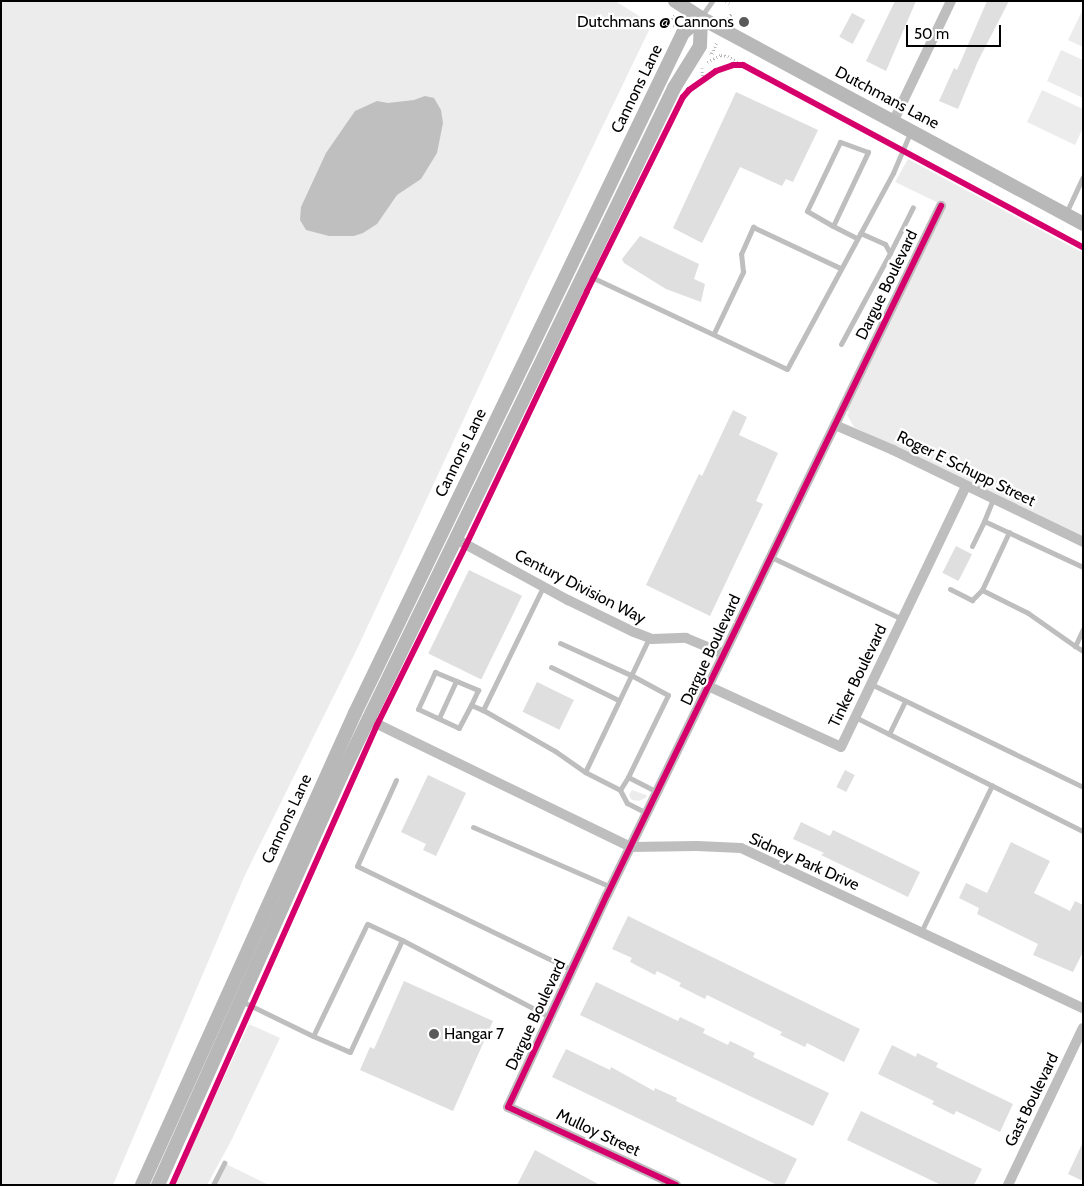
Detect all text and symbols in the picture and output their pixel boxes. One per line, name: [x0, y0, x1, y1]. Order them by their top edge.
place label: Dutchmans @ Cannons: [577, 12, 734, 32]
scale bar: [909, 15, 1004, 47]
marker: Dutchmans @ Cannons: [738, 16, 750, 28]
text: 50 m: [914, 25, 949, 43]
street label: Cannons Lane: [607, 42, 667, 136]
street label: Dutchmans Lane: [832, 63, 942, 133]
street label: Dargue Boulevard: [852, 227, 922, 343]
street label: Cannons Lane: [431, 406, 491, 500]
street label: Roger E Schupp Street: [894, 427, 1038, 511]
street label: Century Division Way: [511, 546, 649, 628]
street label: Dargue Boulevard: [677, 592, 745, 708]
street label: Tinker Boulevard: [825, 621, 891, 731]
street label: Cannons Lane: [258, 771, 316, 867]
street label: Sidney Park Drive: [746, 829, 862, 895]
street label: Dargue Boulevard: [502, 957, 570, 1073]
place label: Hangar 7: [444, 1024, 504, 1044]
marker: Hangar 7: [428, 1028, 440, 1040]
street label: Gast Boulevard: [1001, 1050, 1063, 1150]
street label: Mulloy Street: [553, 1105, 643, 1161]

